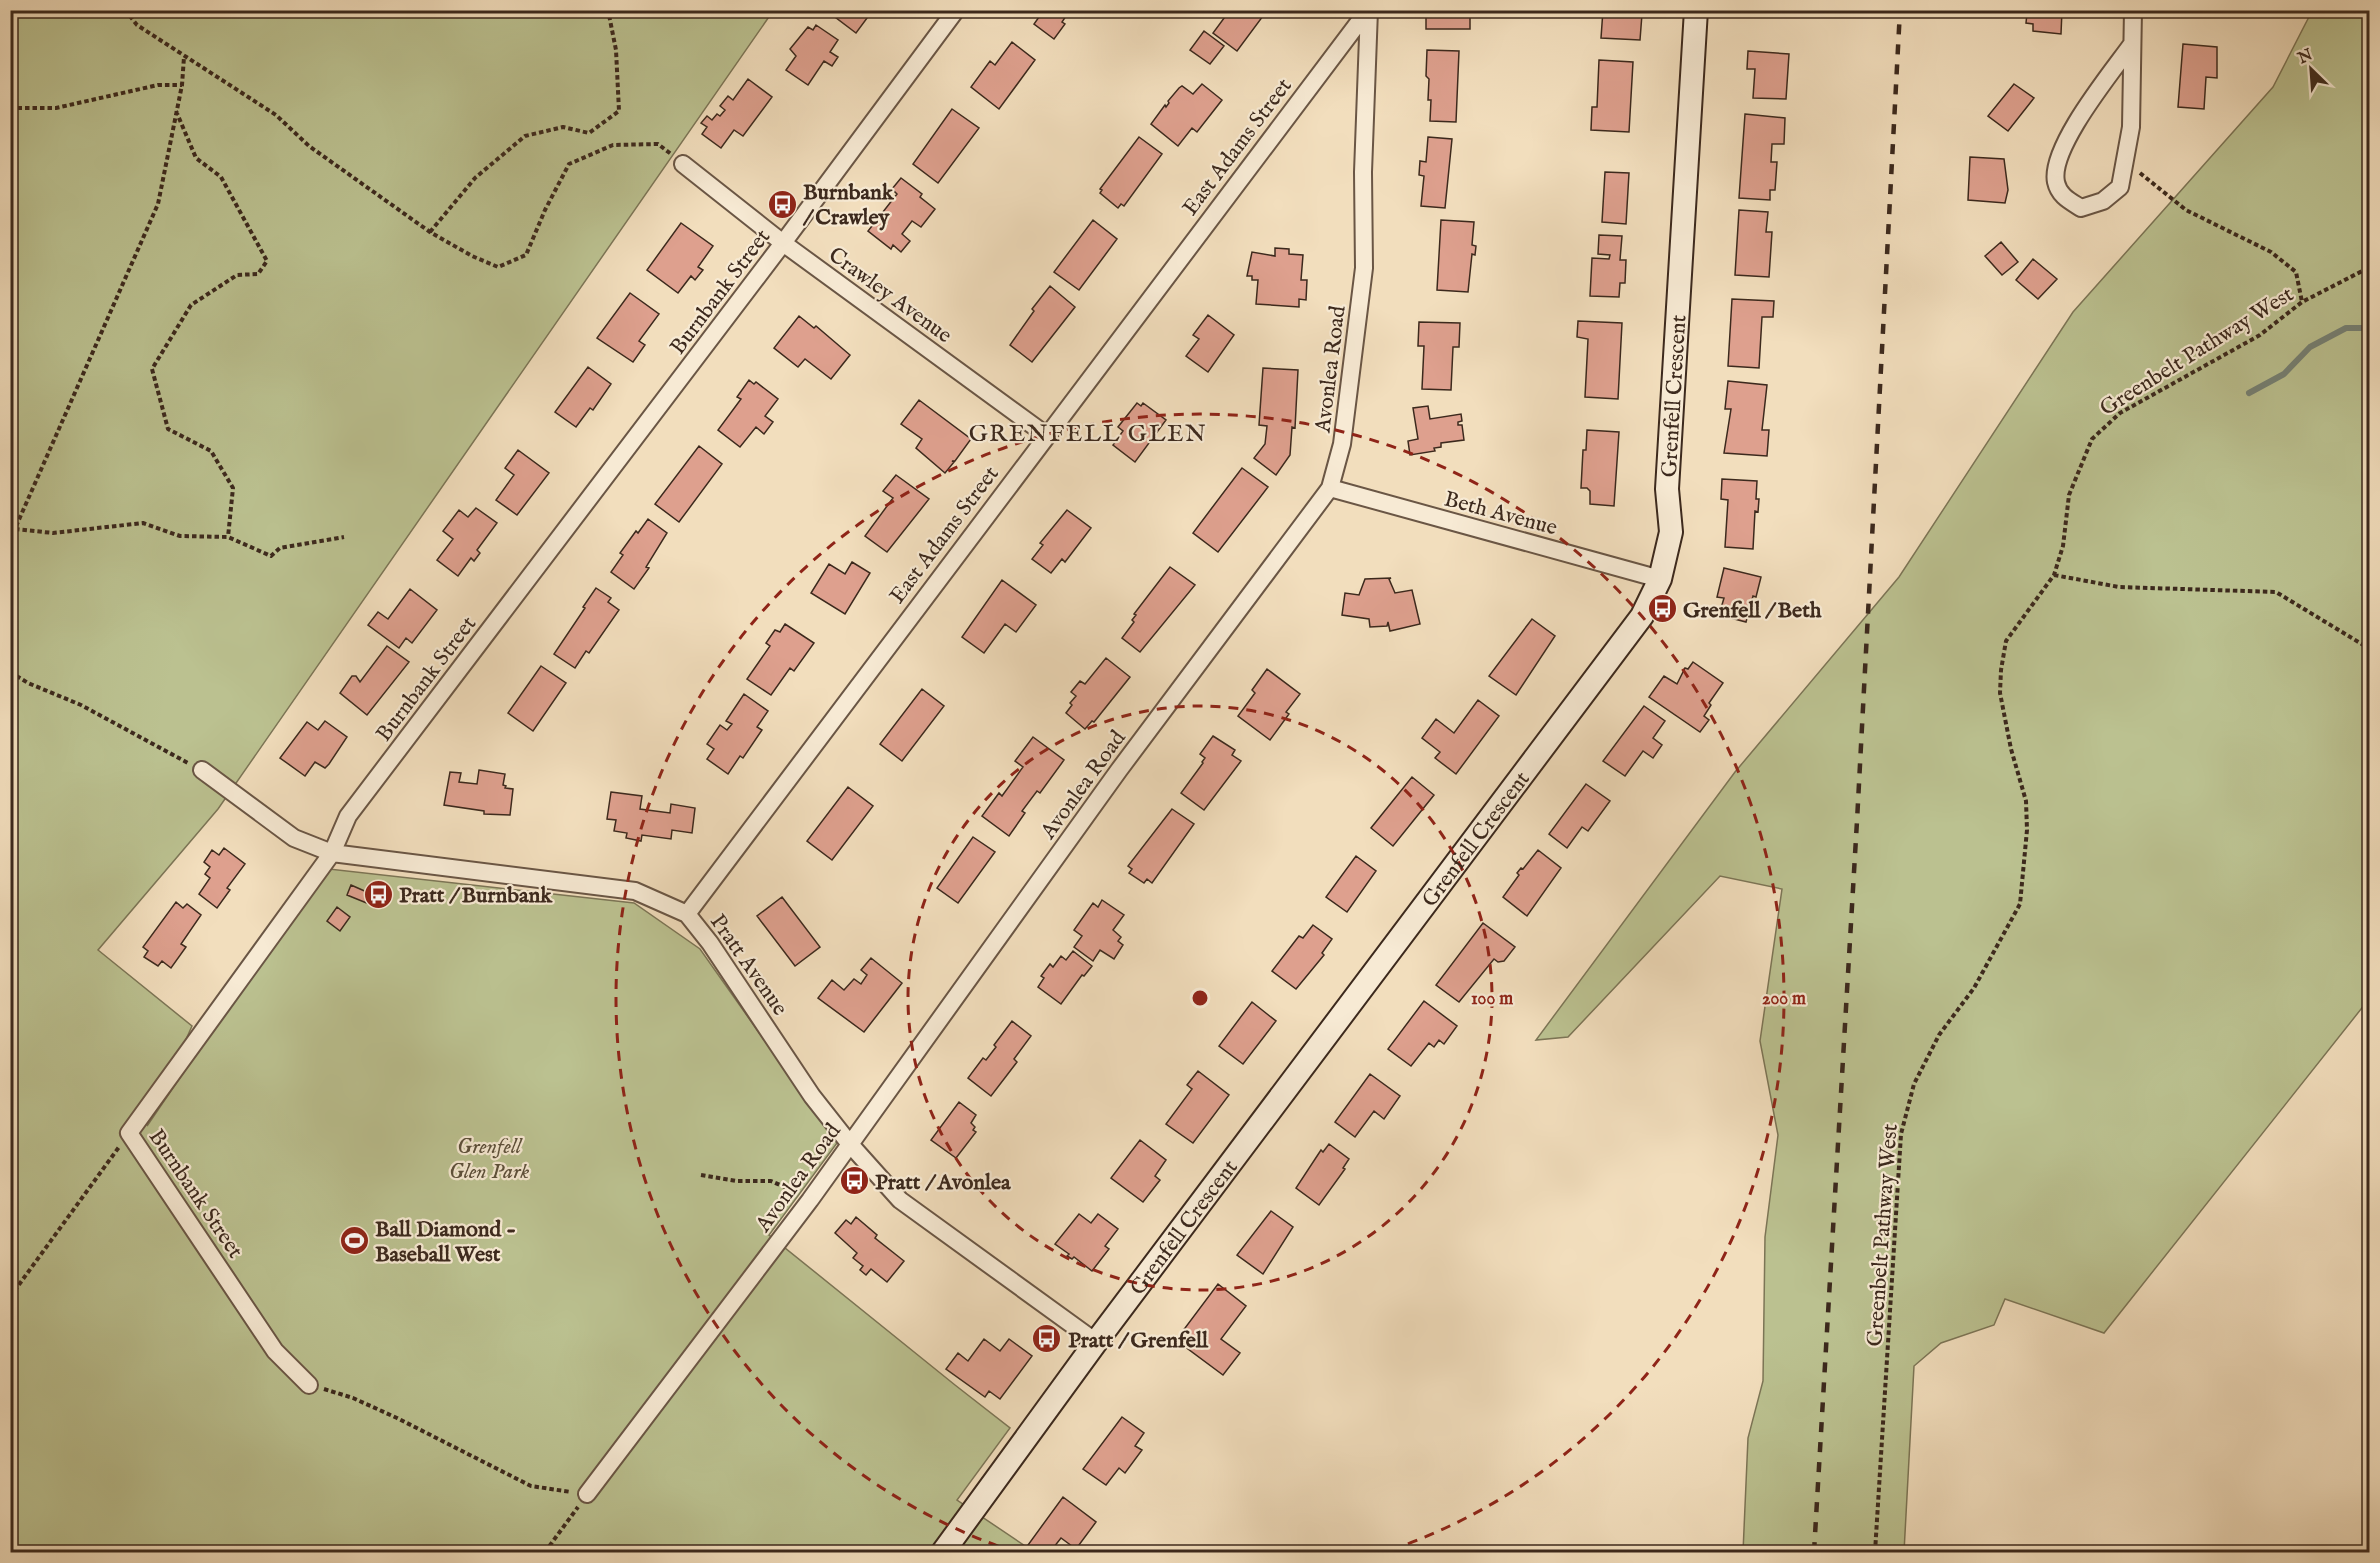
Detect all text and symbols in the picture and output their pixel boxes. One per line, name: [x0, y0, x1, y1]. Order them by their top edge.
north arrow: [2281, 39, 2341, 99]
text: N: [2294, 45, 2316, 70]
street label: East Adams Street: [1177, 72, 1299, 222]
place label: Burnbank / Crawley: [802, 179, 895, 232]
bus stop icon: Burnbank / Crawley: [766, 188, 798, 220]
street label: Burnbank Street: [664, 224, 777, 360]
street label: Crawley Avenue: [822, 241, 957, 350]
street label: Greenbelt Pathway West: [2095, 280, 2300, 423]
street label: Avonlea Road: [1309, 304, 1353, 435]
street label: Grenfell Crescent: [1656, 314, 1694, 478]
district label: GRENFELL GLEN: [969, 419, 1207, 450]
street label: East Adams Street: [884, 460, 1006, 610]
street label: Beth Avenue: [1441, 485, 1560, 542]
bus stop icon: Grenfell / Beth: [1646, 593, 1678, 625]
place label: Grenfell / Beth: [1683, 597, 1822, 625]
street label: Burnbank Street: [370, 611, 483, 747]
street label: Avonlea Road: [1034, 725, 1133, 846]
street label: Grenfell Crescent: [1416, 766, 1537, 913]
bus stop icon: Pratt / Burnbank: [362, 878, 394, 910]
place label: Pratt / Burnbank: [399, 882, 553, 910]
street label: Pratt Avenue: [703, 909, 794, 1021]
centre of rings: [1190, 988, 1210, 1008]
text: 100 m: [1471, 988, 1513, 1011]
text: 200 m: [1762, 988, 1806, 1011]
street label: Avonlea Road: [749, 1118, 848, 1239]
street label: Greenbelt Pathway West: [1861, 1122, 1905, 1347]
street label: Burnbank Street: [142, 1124, 249, 1264]
park label: Grenfell Glen Park: [449, 1133, 529, 1186]
street label: Grenfell Crescent: [1124, 1154, 1245, 1301]
bus stop icon: Pratt / Avonlea: [838, 1165, 870, 1197]
place label: Pratt / Avonlea: [875, 1169, 1011, 1197]
place label: Ball Diamond - Baseball West: [375, 1216, 516, 1269]
sports icon: Ball Diamond - Baseball West: [338, 1225, 370, 1257]
bus stop icon: Pratt / Grenfell: [1031, 1323, 1063, 1355]
place label: Pratt / Grenfell: [1068, 1327, 1209, 1355]

